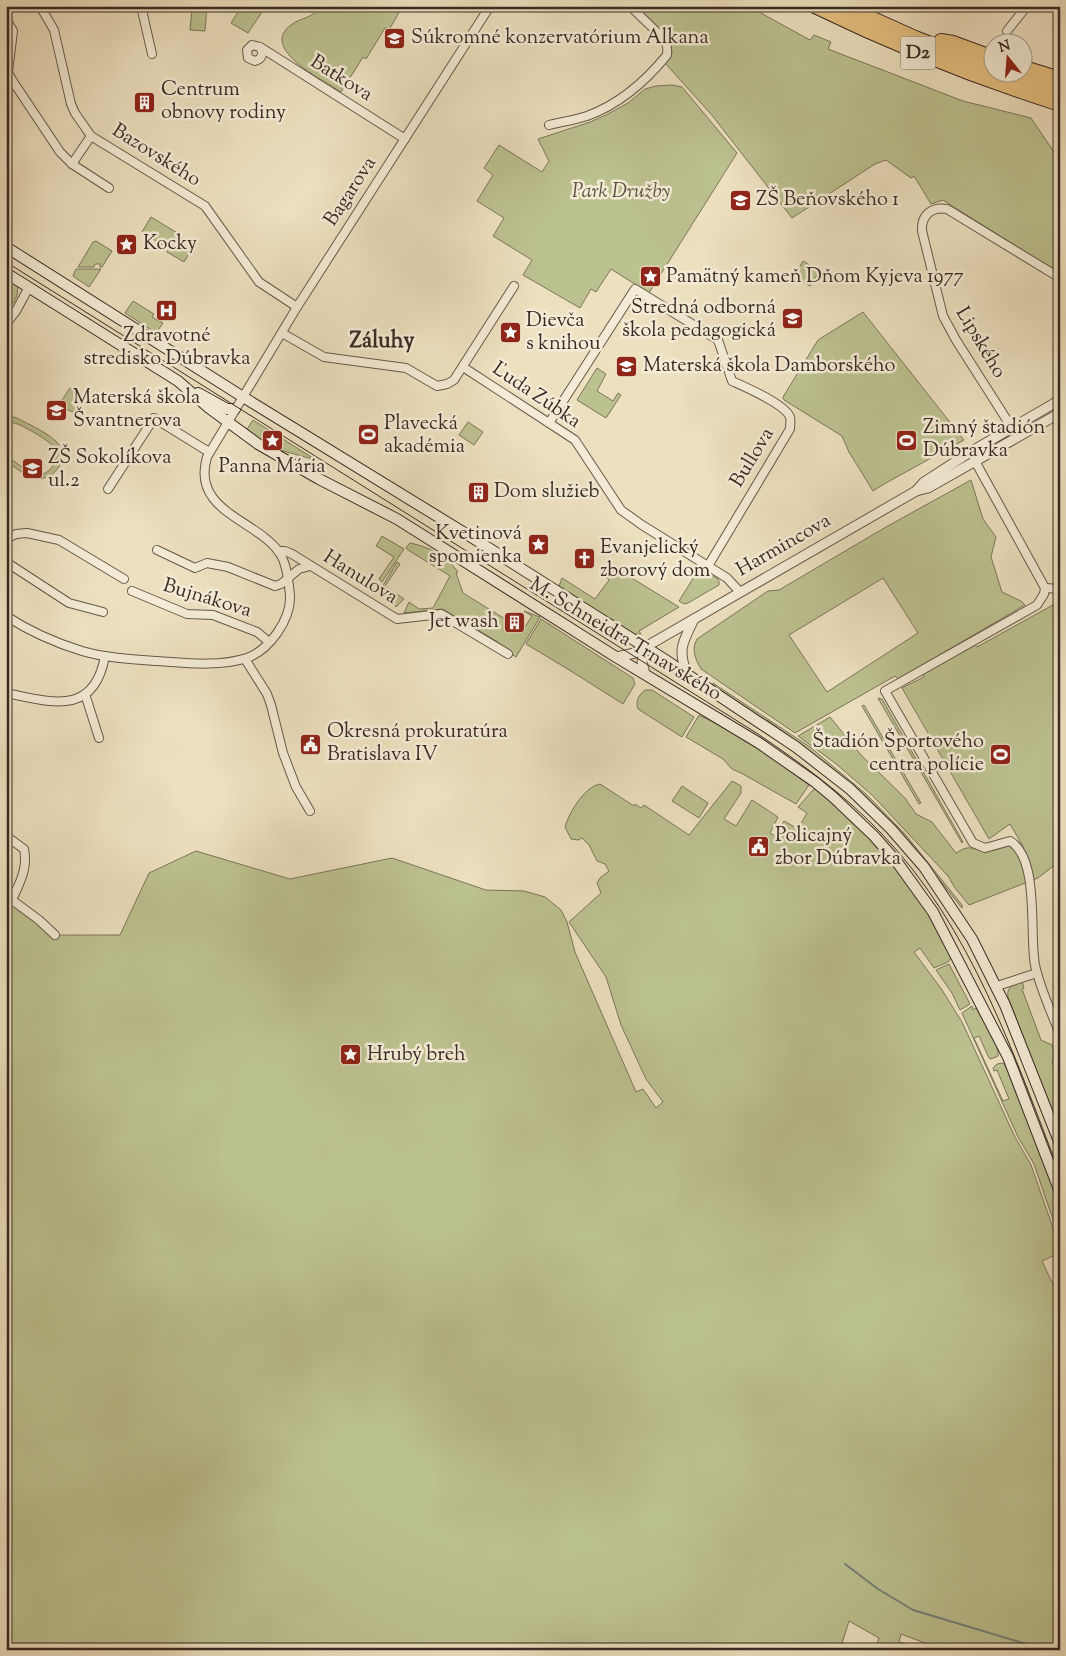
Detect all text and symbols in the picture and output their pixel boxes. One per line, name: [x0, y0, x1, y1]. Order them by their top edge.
place label: Súkromné konzervatórium Alkana: [411, 24, 709, 53]
school or university icon: Súkromné konzervatórium Alkana: [383, 26, 407, 50]
north arrow: [984, 32, 1034, 82]
road number: D2: [900, 36, 936, 70]
text: N: [997, 36, 1013, 59]
street label: Batkova: [304, 48, 378, 110]
place label: Centrum obnovy rodiny: [161, 76, 286, 128]
building icon: Centrum obnovy rodiny: [133, 90, 157, 114]
street label: Bazovského: [106, 117, 206, 195]
street label: Bagarova: [318, 151, 384, 233]
park label: Park Družby: [572, 178, 670, 207]
place label: ZŠ Beňovského 1: [756, 185, 899, 215]
school or university icon: ZŠ Beňovského 1: [728, 188, 752, 212]
place label: Kocky: [143, 230, 197, 259]
place icon: Kocky: [115, 232, 139, 256]
place label: Pamätný kameň Dňom Kyjeva 1977: [666, 263, 963, 292]
place icon: Pamätný kameň Dňom Kyjeva 1977: [638, 265, 662, 289]
place label: Stredná odborná škola pedagogická: [622, 294, 776, 346]
hospital icon: Zdravotné stredisko Dúbravka: [155, 298, 179, 322]
street label: Lipského: [947, 302, 1013, 384]
place label: Dievča s knihou: [526, 307, 601, 359]
school or university icon: Stredná odborná škola pedagogická: [780, 307, 804, 331]
place icon: Dievča s knihou: [498, 320, 522, 344]
place label: Zdravotné stredisko Dúbravka: [83, 322, 251, 374]
district label: Záluhy: [350, 326, 414, 358]
place label: Materská škola Damborského: [643, 352, 895, 381]
school or university icon: Materská škola Damborského: [615, 354, 639, 378]
street label: Ľuda Zúbka: [486, 355, 586, 437]
place label: Materská škola Švantnerova: [73, 384, 200, 436]
school or university icon: Materská škola Švantnerova: [45, 398, 69, 422]
place label: Plavecká akadémia: [384, 410, 465, 462]
place label: Zimný štadión Dúbravka: [923, 414, 1045, 466]
sports icon: Plavecká akadémia: [356, 423, 380, 447]
street label: Bullova: [724, 423, 782, 493]
sports icon: Zimný štadión Dúbravka: [895, 428, 919, 452]
place icon: Panna Mária: [260, 429, 284, 453]
place label: ZŠ Sokolíkova ul.2: [48, 443, 171, 496]
place label: Panna Mária: [218, 453, 326, 482]
school or university icon: ZŠ Sokolíkova ul.2: [20, 457, 44, 481]
place label: Dom služieb: [494, 478, 600, 507]
building icon: Dom služieb: [466, 480, 490, 504]
street label: Harmincova: [731, 507, 837, 585]
place label: Kvetinová spomienka: [429, 520, 522, 572]
place icon: Kvetinová spomienka: [526, 533, 550, 557]
place label: Evanjelický zborový dom: [600, 534, 711, 586]
street label: Hanulova: [317, 544, 403, 612]
church icon: Evanjelický zborový dom: [572, 547, 596, 571]
street label: M. Schneidra Trnavského: [523, 571, 727, 709]
street label: Bujnákova: [159, 572, 255, 626]
place label: Jet wash: [428, 608, 499, 637]
building icon: Jet wash: [503, 610, 527, 634]
place label: Okresná prokuratúra Bratislava IV: [327, 718, 508, 770]
place label: Štadión Športového centra polície: [812, 727, 984, 780]
public building icon: Okresná prokuratúra Bratislava IV: [299, 732, 323, 756]
sports icon: Štadión Športového centra polície: [988, 742, 1012, 766]
place label: Policajný zbor Dúbravka: [775, 822, 901, 874]
public building icon: Policajný zbor Dúbravka: [747, 835, 771, 859]
place label: Hrubý breh: [367, 1041, 466, 1070]
place icon: Hrubý breh: [339, 1043, 363, 1067]

